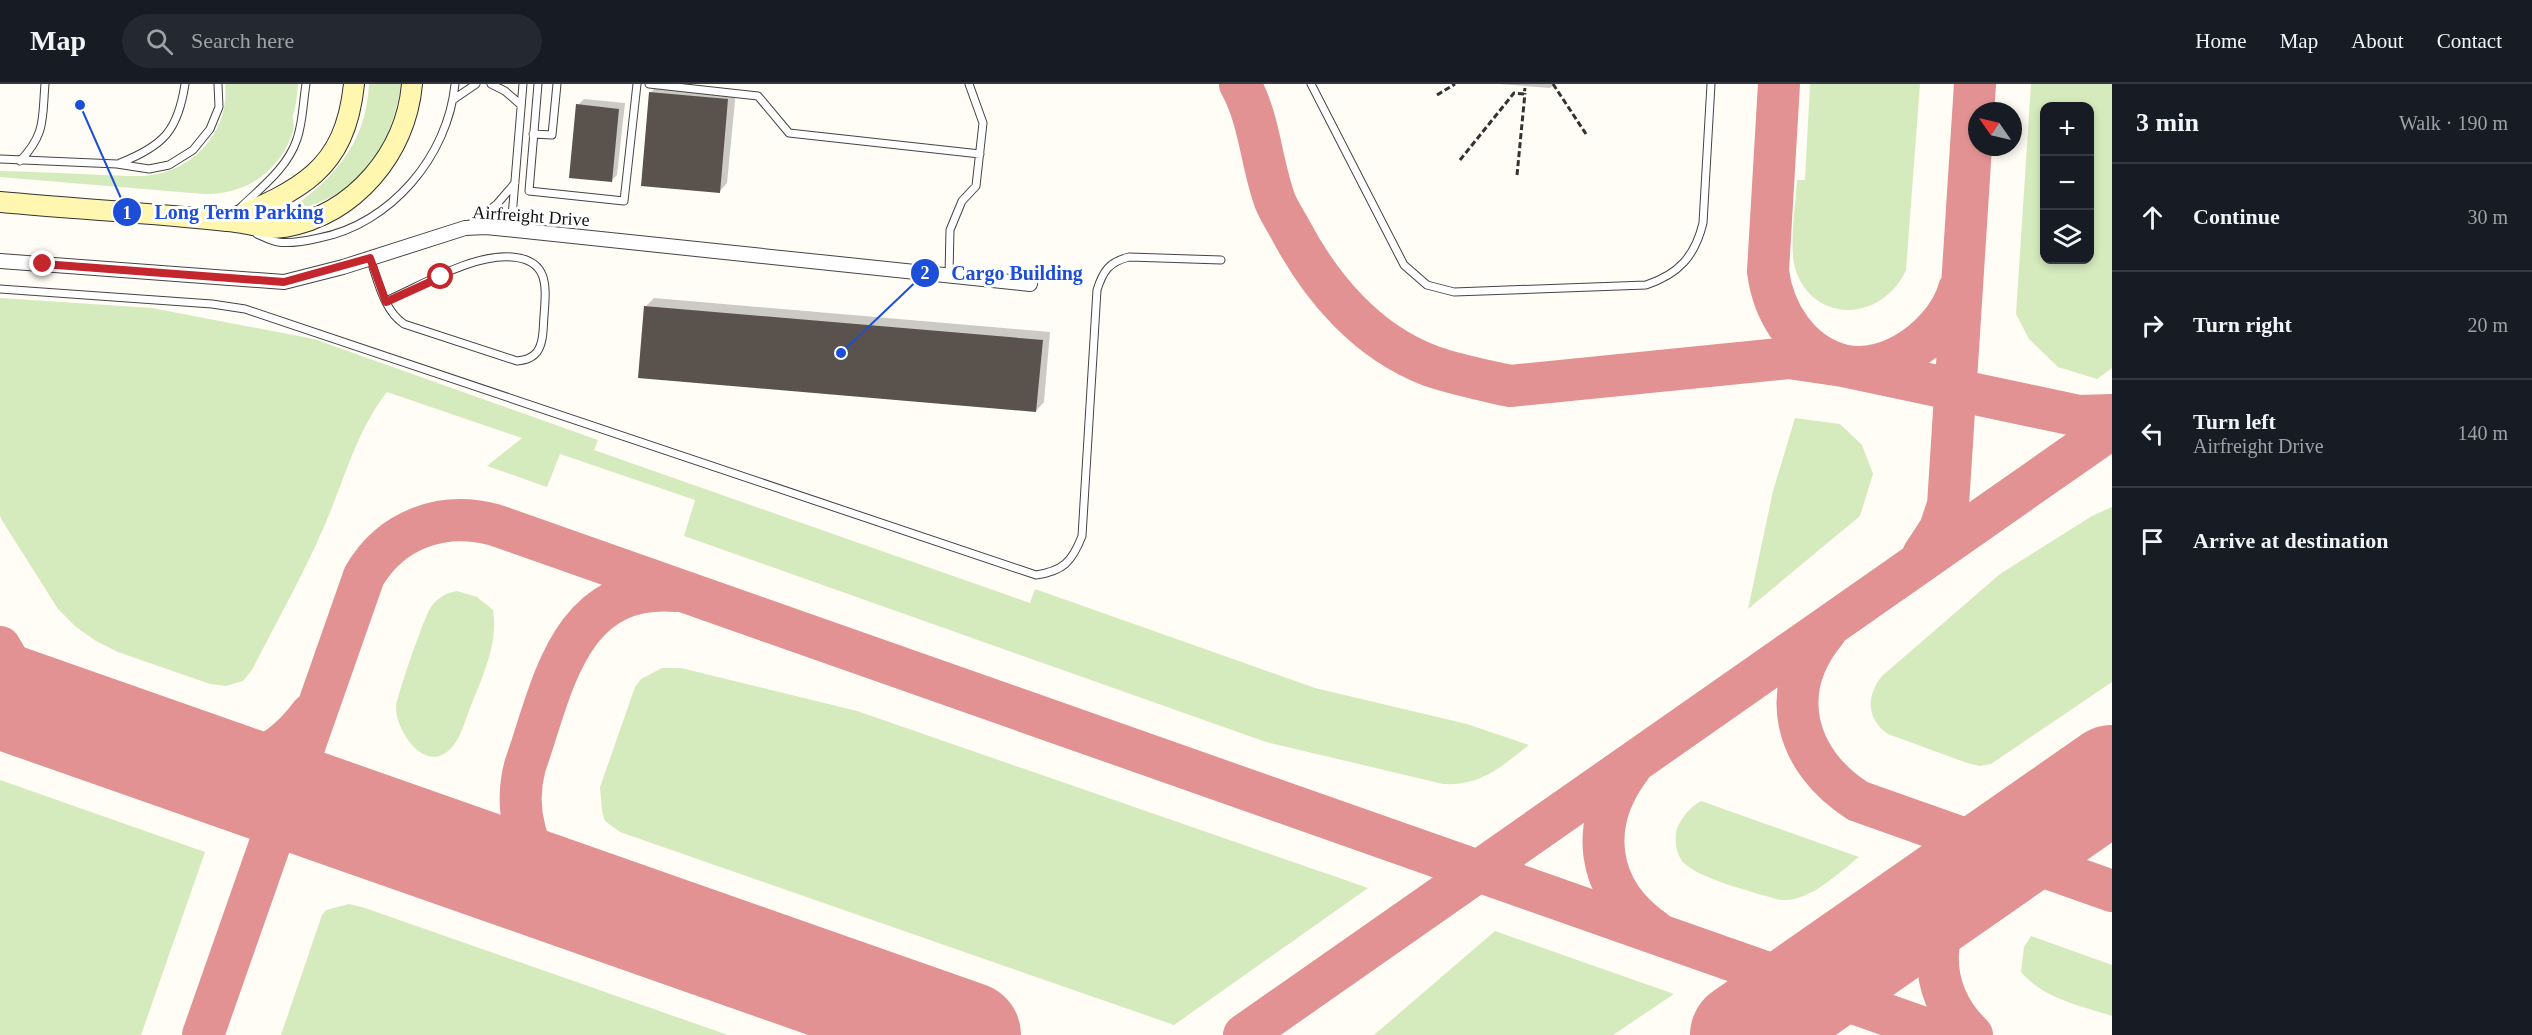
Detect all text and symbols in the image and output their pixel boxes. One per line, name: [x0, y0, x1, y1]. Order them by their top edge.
search box: [122, 14, 542, 68]
text: Map: [30, 25, 86, 56]
icon: search: [143, 25, 176, 58]
text: Search here: [191, 28, 294, 53]
text: Home: [2195, 29, 2247, 53]
text: Map: [2280, 29, 2318, 53]
text: About: [2351, 29, 2404, 53]
text: Contact: [2437, 29, 2502, 53]
north arrow: [1968, 102, 2022, 156]
map controls: [2040, 102, 2094, 264]
button: +: [2040, 102, 2094, 156]
text: 3 min: [2136, 108, 2199, 137]
text: Walk · 190 m: [2399, 112, 2508, 134]
button: −: [2040, 156, 2094, 210]
callout: Long Term Parking: [112, 193, 335, 231]
text: Long Term Parking: [155, 201, 323, 224]
icon: ahead: [2136, 201, 2169, 234]
street label: Airfreight Drive: [472, 202, 590, 230]
text: 1: [123, 203, 132, 223]
text: Continue: [2193, 204, 2280, 229]
text: 30 m: [2467, 206, 2508, 228]
button: layers: [2040, 210, 2094, 264]
route end: [29, 250, 55, 276]
callout: Cargo Building: [910, 254, 1095, 292]
text: Cargo Building: [951, 262, 1083, 285]
route start: [427, 263, 453, 289]
text: 2: [921, 263, 930, 283]
icon: right: [2136, 309, 2169, 342]
text: Turn right: [2193, 312, 2292, 337]
text: 20 m: [2467, 314, 2508, 336]
text: Turn left: [2193, 409, 2276, 434]
icon: left: [2136, 417, 2169, 450]
text: 140 m: [2457, 422, 2508, 444]
text: Airfreight Drive: [2193, 435, 2324, 457]
icon: arrive: [2136, 525, 2169, 558]
text: Arrive at destination: [2193, 528, 2389, 553]

